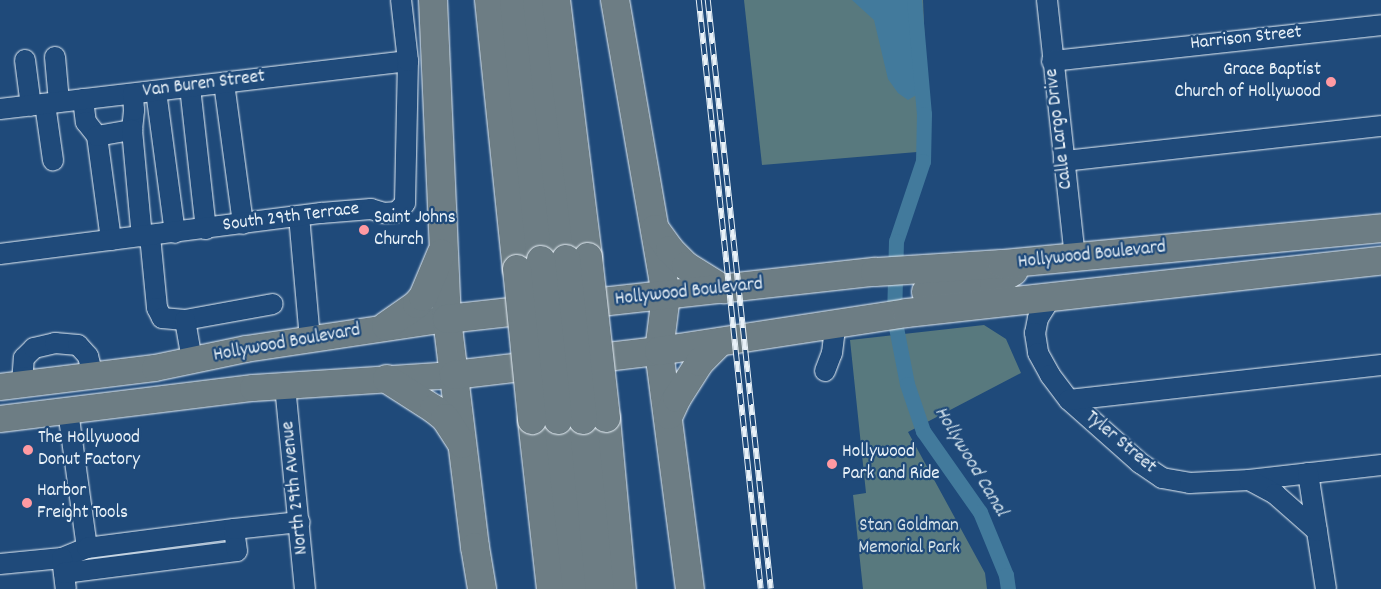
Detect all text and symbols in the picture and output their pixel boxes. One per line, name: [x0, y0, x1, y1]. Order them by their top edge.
street label: Harrison Street: [1189, 22, 1303, 56]
place label: Grace Baptist Church of Hollywood: [1175, 60, 1321, 104]
street label: Van Buren Street: [142, 66, 266, 104]
street label: Calle Largo Drive: [1041, 67, 1079, 191]
marker: Grace Baptist Church of Hollywood: [1325, 76, 1337, 88]
street label: South 29th Terrace: [222, 198, 360, 238]
place label: Saint Johns Church: [374, 208, 456, 252]
marker: Saint Johns Church: [358, 224, 370, 236]
street label: Hollywood Boulevard: [1017, 237, 1167, 275]
street label: Hollywood Boulevard: [614, 274, 764, 312]
street label: Hollywood Boulevard: [212, 320, 362, 368]
water label: Hollywood Canal: [928, 403, 1012, 521]
street label: Tyler Street: [1080, 407, 1160, 479]
street label: North 29th Avenue: [278, 420, 314, 556]
place label: The Hollywood Donut Factory: [38, 428, 140, 472]
place label: Hollywood Park and Ride: [842, 442, 940, 486]
marker: The Hollywood Donut Factory: [22, 444, 34, 456]
marker: Hollywood Park and Ride: [826, 458, 838, 470]
place label: Harbor Freight Tools: [37, 481, 128, 525]
marker: Harbor Freight Tools: [21, 497, 33, 509]
park label: Stan Goldman Memorial Park: [858, 516, 960, 560]

